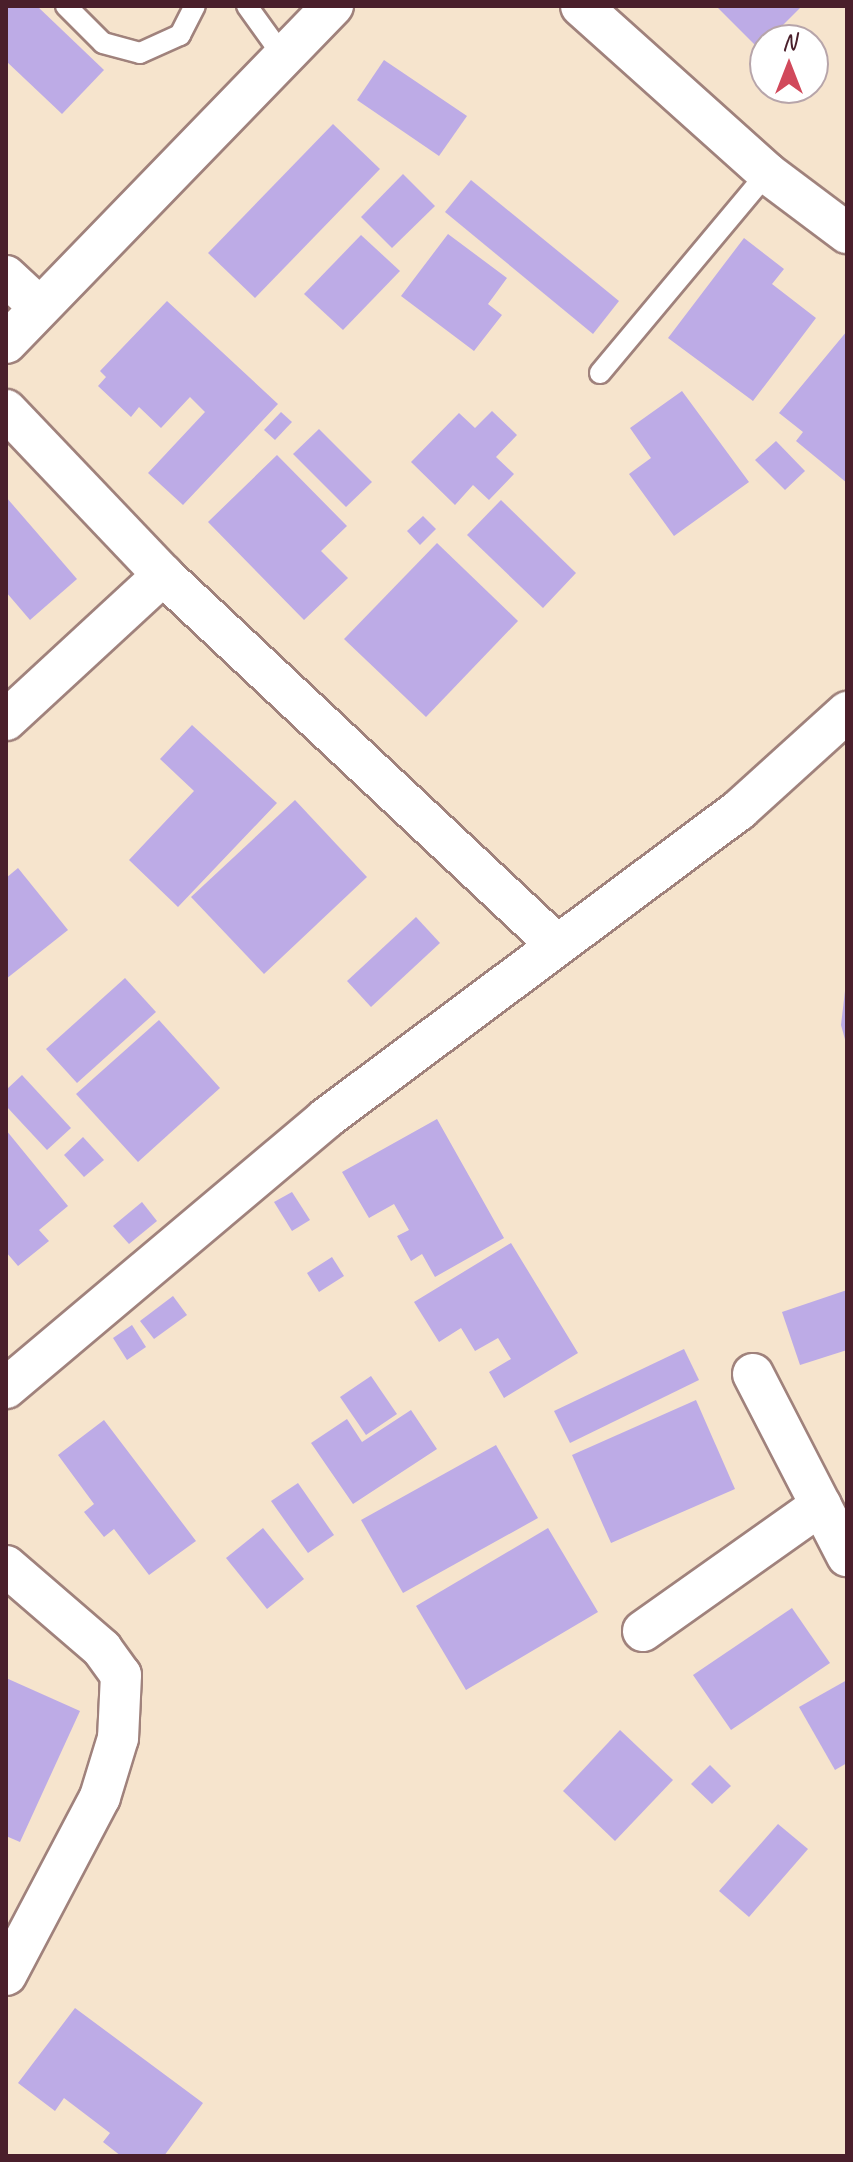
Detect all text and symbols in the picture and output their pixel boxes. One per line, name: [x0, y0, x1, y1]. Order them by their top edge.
north arrow: [749, 24, 829, 104]
text: N: [782, 28, 796, 56]

